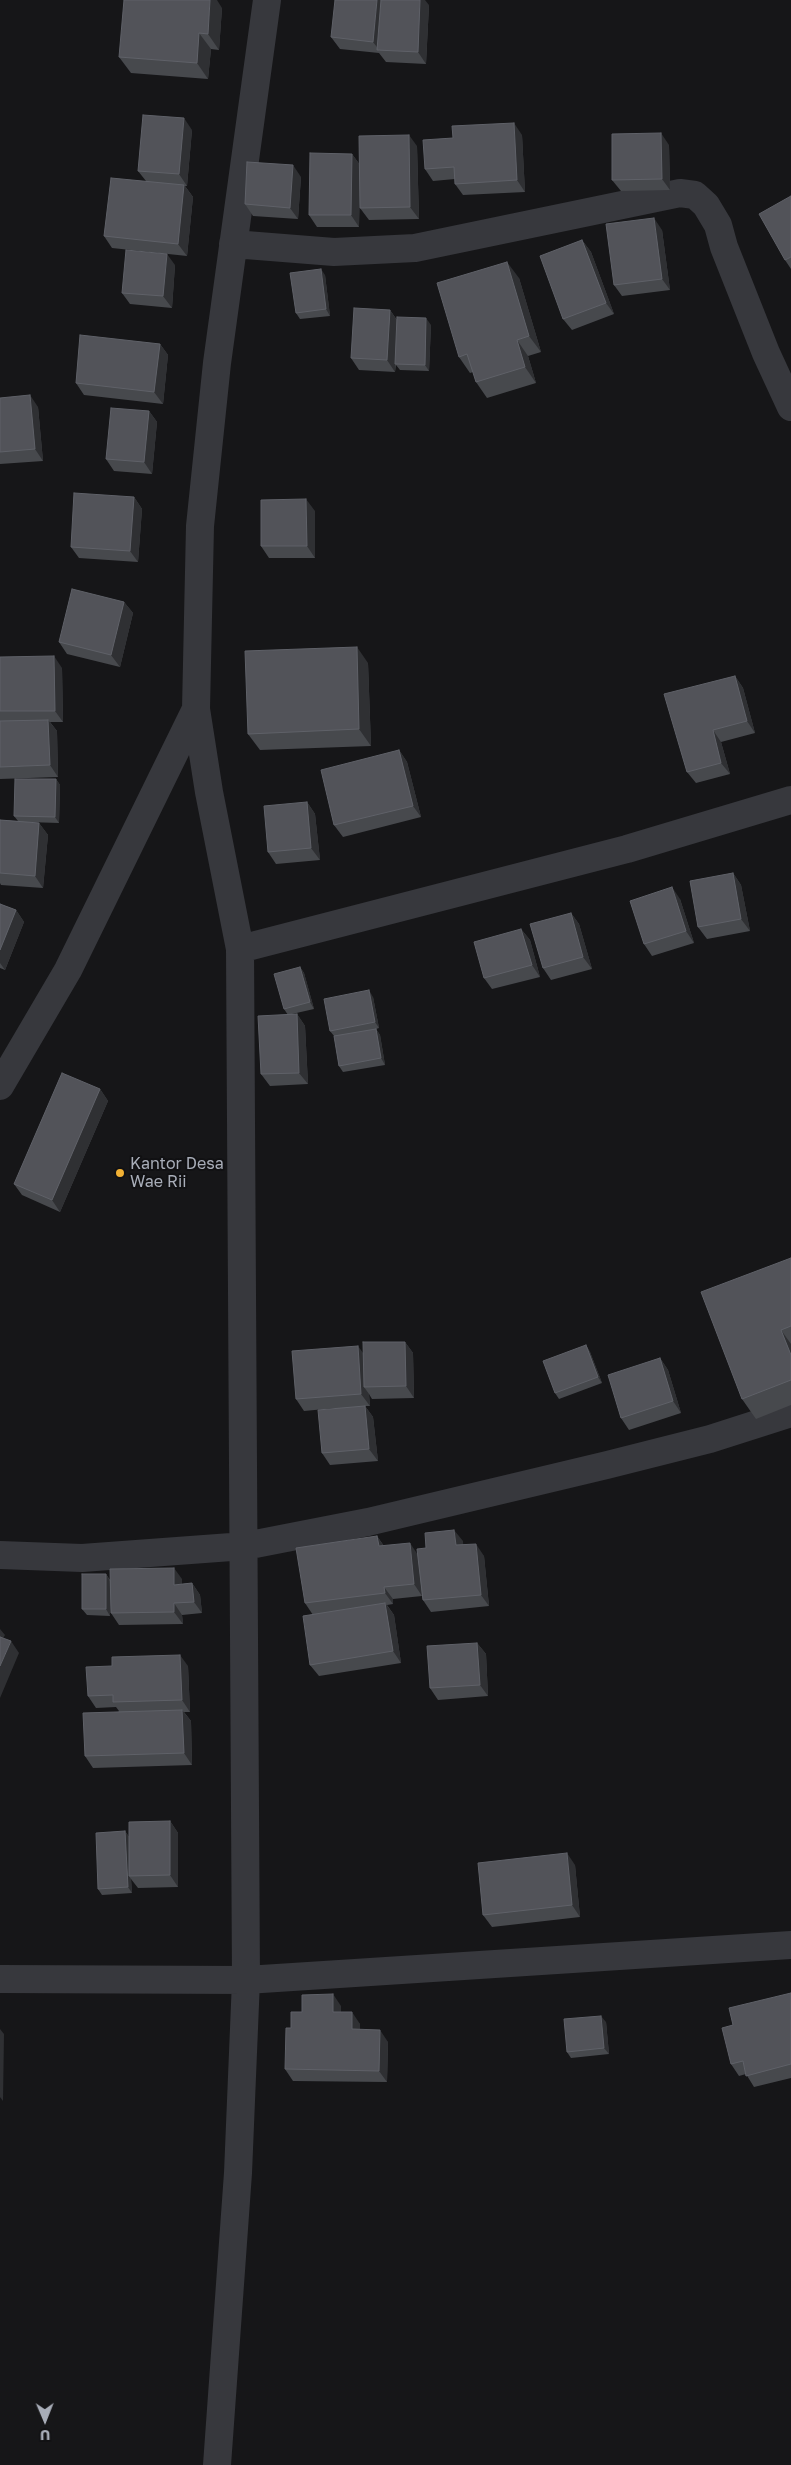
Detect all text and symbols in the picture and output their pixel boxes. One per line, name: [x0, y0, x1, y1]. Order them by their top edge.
place label: Kantor Desa Wae Rii: [130, 1154, 224, 1192]
marker: Kantor Desa Wae Rii: [114, 1167, 126, 1179]
north arrow: [20, 2395, 70, 2445]
text: U: [40, 2427, 51, 2444]

